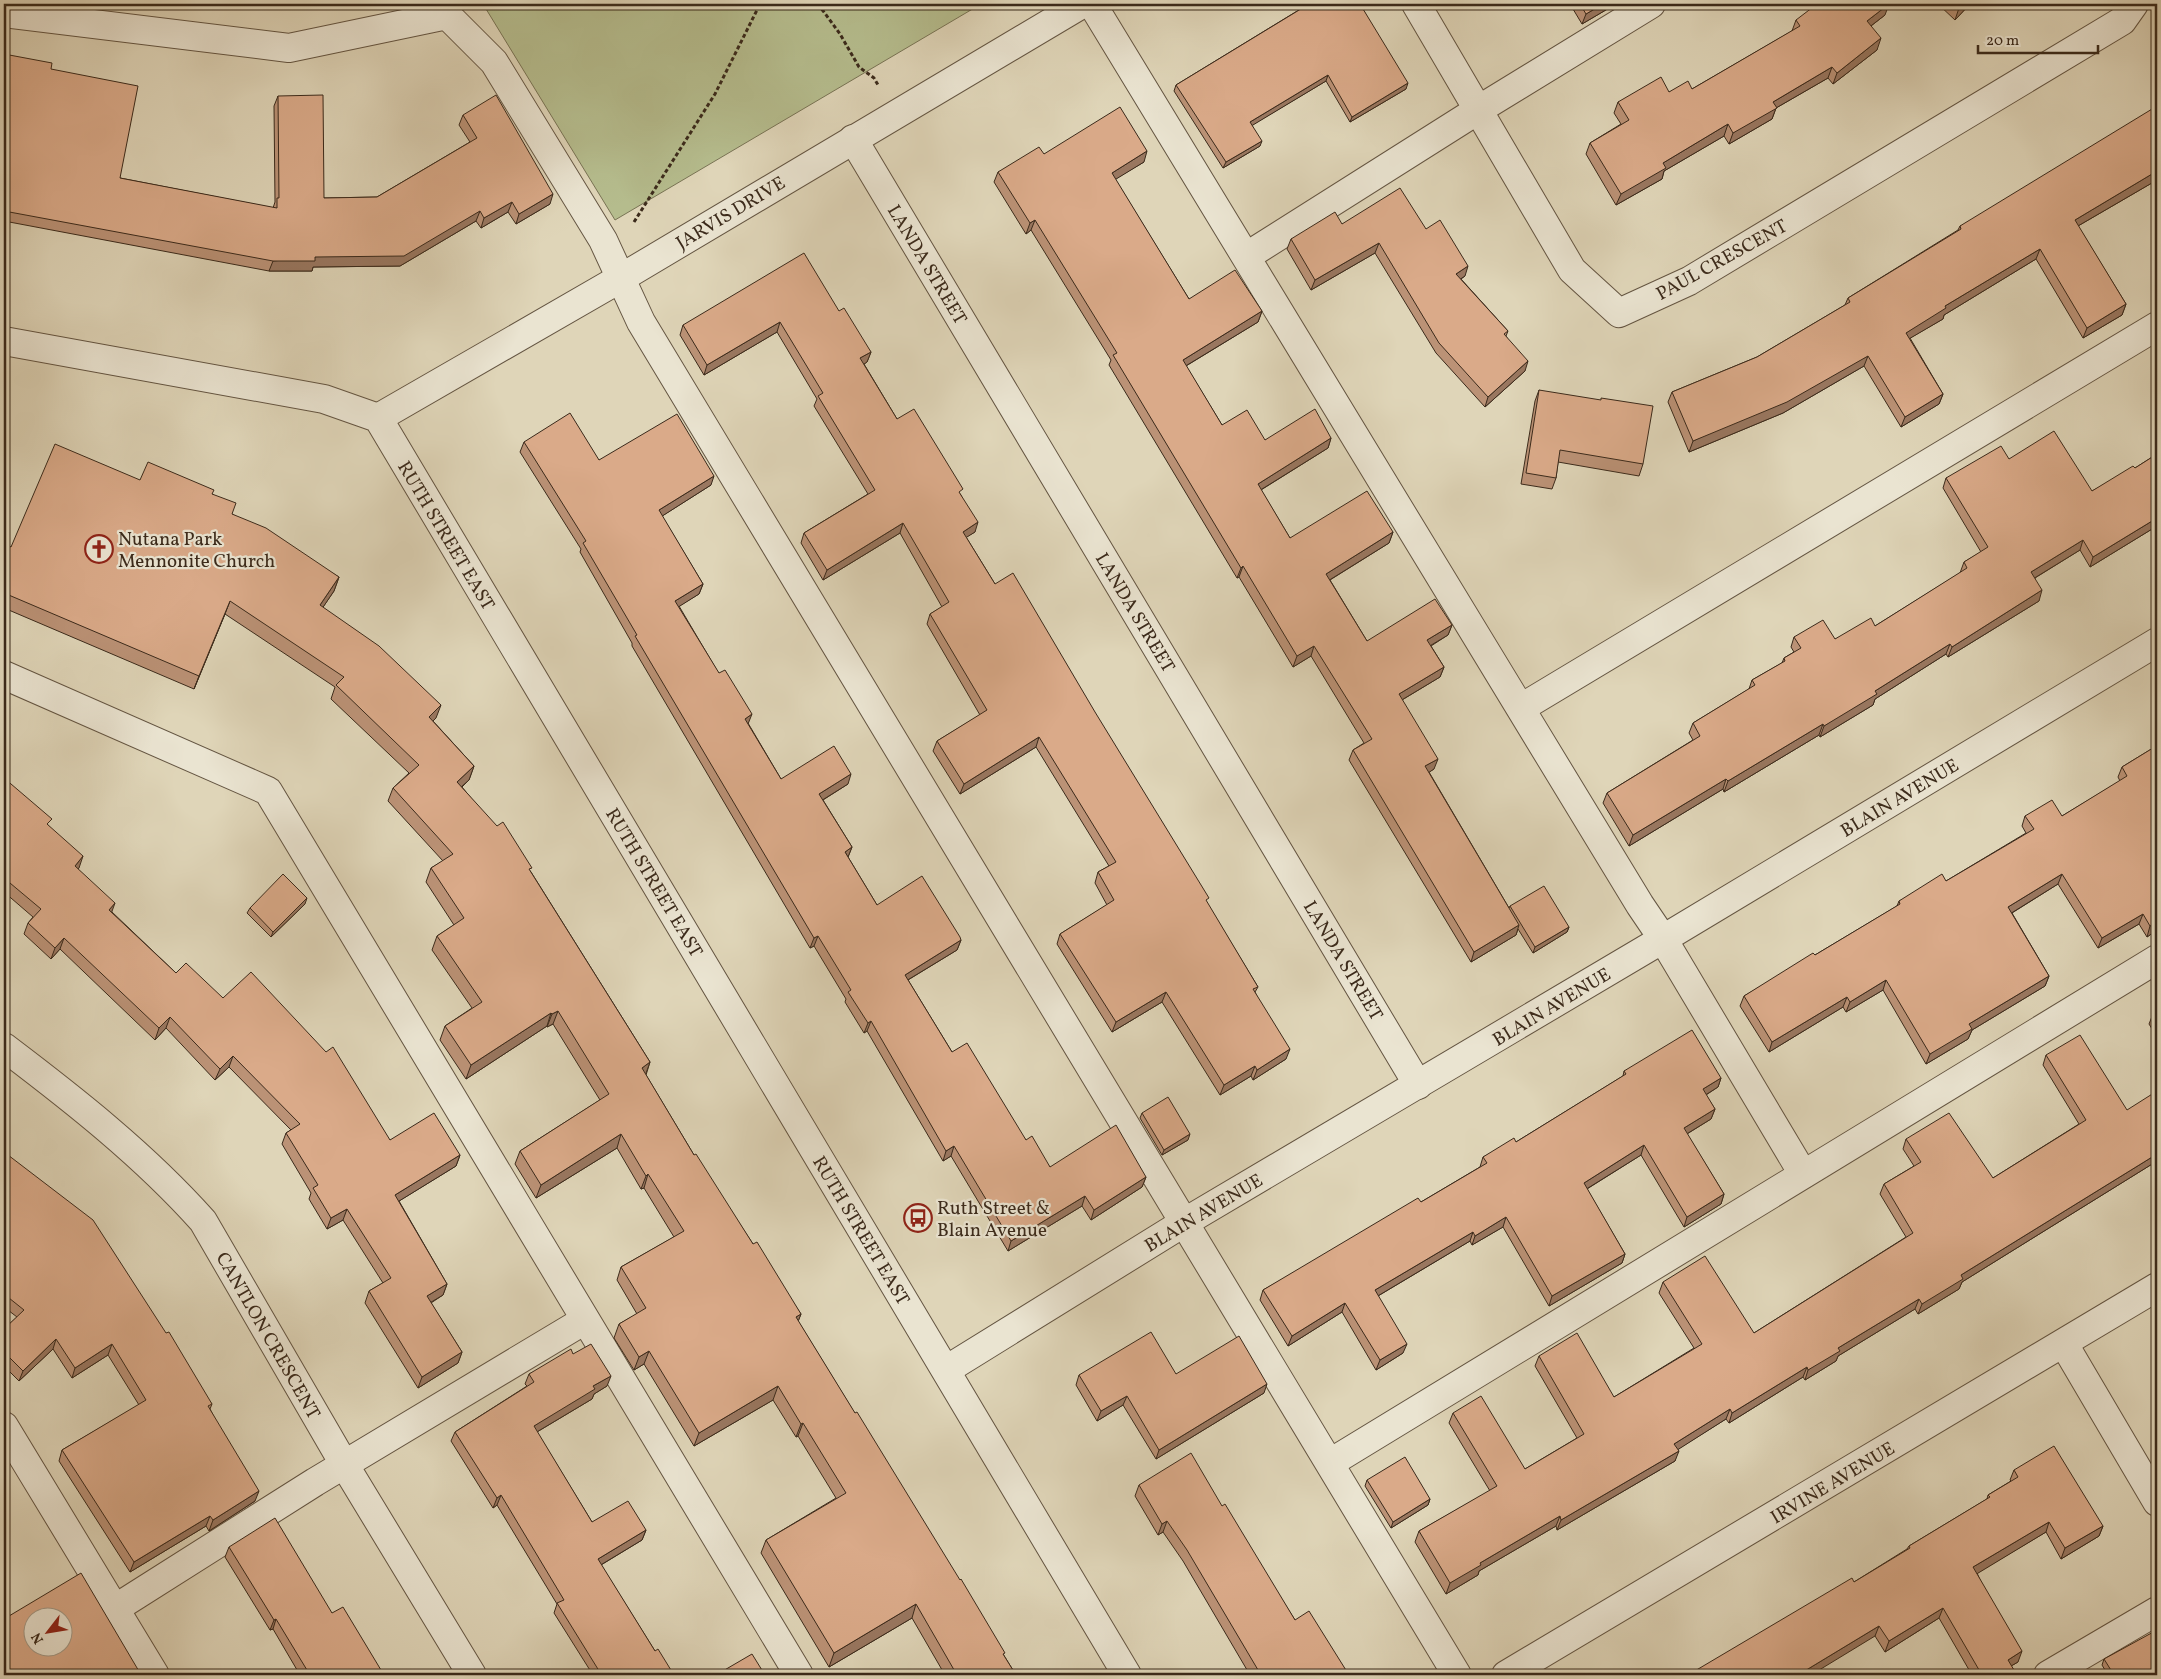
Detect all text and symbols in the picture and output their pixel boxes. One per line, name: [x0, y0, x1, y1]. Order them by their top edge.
scale bar: [1978, 22, 2098, 54]
text: 20 m: [1986, 31, 2019, 52]
street label: JARVIS DRIVE: [671, 171, 791, 257]
street label: LANDA STREET: [880, 200, 972, 330]
street label: PAUL CRESCENT: [1652, 214, 1792, 308]
street label: RUTH STREET EAST: [390, 456, 500, 616]
place label: Nutana Park Mennonite Church: [118, 527, 275, 575]
church icon: Nutana Park Mennonite Church: [84, 534, 114, 564]
street label: LANDA STREET: [1088, 548, 1180, 678]
street label: BLAIN AVENUE: [1836, 753, 1964, 844]
street label: RUTH STREET EAST: [598, 803, 708, 963]
street label: LANDA STREET: [1296, 896, 1388, 1026]
street label: BLAIN AVENUE: [1488, 962, 1616, 1053]
street label: RUTH STREET EAST: [805, 1151, 915, 1311]
street label: BLAIN AVENUE: [1140, 1168, 1268, 1259]
place label: Ruth Street & Blain Avenue: [937, 1196, 1050, 1244]
bus stop icon: Ruth Street & Blain Avenue: [903, 1203, 933, 1233]
street label: CANTLON CRESCENT: [209, 1248, 326, 1424]
street label: IRVINE AVENUE: [1766, 1436, 1900, 1531]
north arrow: [22, 1606, 72, 1656]
text: N: [27, 1629, 49, 1647]

